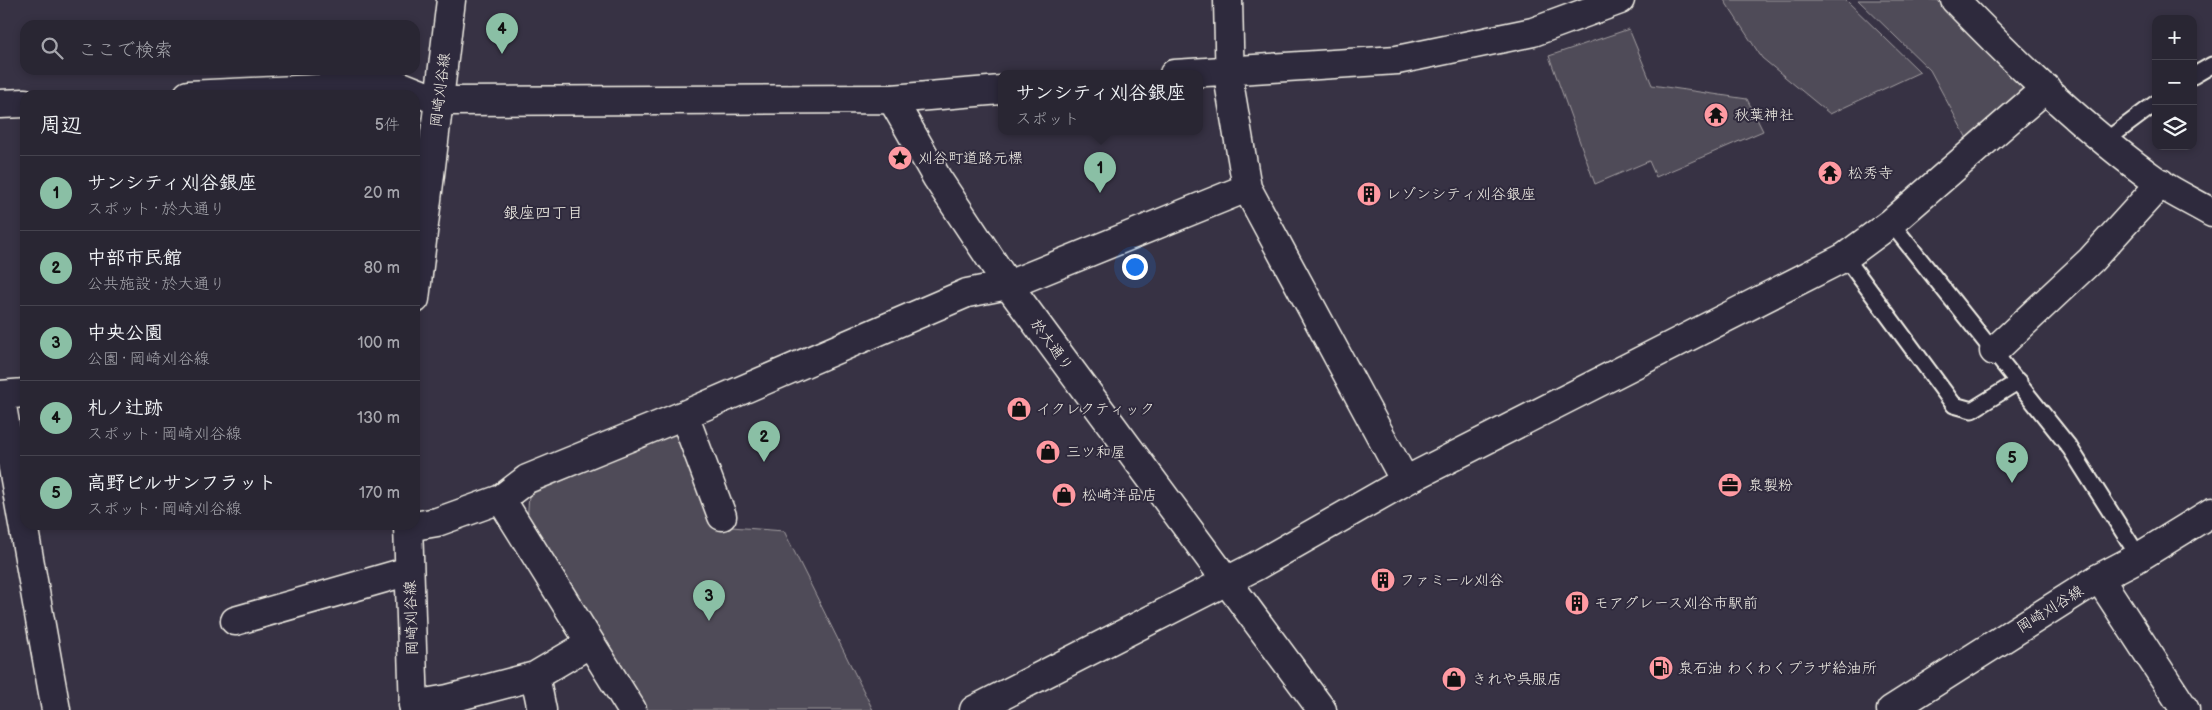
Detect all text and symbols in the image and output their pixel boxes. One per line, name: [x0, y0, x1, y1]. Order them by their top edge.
pin: 4: [486, 13, 518, 54]
map controls: [2152, 15, 2197, 150]
button: +: [2152, 15, 2197, 60]
search box: [20, 20, 420, 75]
icon: search: [38, 34, 66, 62]
text: ここで検索: [78, 39, 173, 62]
street label: 岡崎刈谷線: [426, 52, 454, 128]
button: −: [2152, 60, 2197, 105]
popup: [998, 70, 1203, 135]
text: サンシティ刈谷銀座: [1016, 82, 1185, 105]
temple icon: 秋葉神社: [1703, 102, 1729, 128]
button: layers: [2152, 105, 2197, 150]
place label: 秋葉神社: [1734, 106, 1794, 125]
text: スポット: [1016, 110, 1080, 129]
text: 周辺: [40, 113, 82, 138]
text: 5件: [375, 116, 400, 135]
place icon: 刈谷町道路元標: [887, 145, 913, 171]
place label: 刈谷町道路元標: [918, 149, 1023, 168]
pin: 1: [1084, 152, 1116, 193]
temple icon: 松秀寺: [1817, 160, 1843, 186]
place label: 松秀寺: [1848, 164, 1893, 183]
text: サンシティ刈谷銀座: [87, 172, 257, 195]
building icon: レゾンシティ刈谷銀座: [1356, 181, 1382, 207]
text: 1: [53, 184, 59, 203]
text: 20 m: [364, 184, 400, 203]
place label: レゾンシティ刈谷銀座: [1386, 185, 1536, 204]
text: スポット · 於大通り: [87, 200, 225, 219]
district label: 銀座四丁目: [503, 204, 583, 223]
text: 中部市民館: [87, 247, 182, 270]
your location: [1122, 254, 1148, 280]
text: 2: [51, 259, 61, 278]
text: 80 m: [364, 259, 400, 278]
text: 公共施設 · 於大通り: [87, 275, 225, 294]
street label: 於大通り: [1026, 315, 1077, 375]
text: 中央公園: [87, 322, 163, 345]
text: 3: [51, 334, 61, 353]
text: 100 m: [357, 334, 400, 353]
text: 公園 · 岡崎刈谷線: [87, 350, 209, 369]
shop icon: イクレクティック: [1006, 396, 1032, 422]
text: 札ノ辻跡: [87, 397, 163, 420]
place label: イクレクティック: [1036, 400, 1155, 419]
text: 4: [51, 409, 61, 428]
text: 130 m: [357, 409, 400, 428]
pin: 2: [748, 421, 780, 462]
text: スポット · 岡崎刈谷線: [87, 425, 241, 444]
shop icon: 三ツ和屋: [1035, 439, 1061, 465]
pin: 5: [1996, 442, 2028, 483]
place label: 三ツ和屋: [1066, 443, 1126, 462]
text: 高野ビルサンフラット: [87, 472, 277, 495]
office icon: 泉製粉: [1717, 472, 1743, 498]
place label: 泉製粉: [1748, 476, 1793, 495]
shop icon: 松崎洋品店: [1051, 482, 1077, 508]
text: 5: [51, 484, 61, 503]
text: 170 m: [359, 484, 400, 503]
place label: 松崎洋品店: [1082, 486, 1157, 505]
text: スポット · 岡崎刈谷線: [87, 500, 241, 519]
building icon: ファミール刈谷: [1370, 567, 1396, 593]
place label: ファミール刈谷: [1400, 571, 1504, 590]
street label: 岡崎刈谷線: [401, 580, 422, 656]
pin: 3: [693, 580, 725, 621]
street label: 岡崎刈谷線: [2013, 581, 2087, 637]
building icon: モアグレース刈谷市駅前: [1564, 590, 1590, 616]
place label: モアグレース刈谷市駅前: [1594, 594, 1758, 613]
fuel station icon: 泉石油 わくわくプラザ給油所: [1648, 655, 1674, 681]
place label: 泉石油 わくわくプラザ給油所: [1678, 659, 1877, 678]
shop icon: きれや呉服店: [1441, 666, 1467, 692]
place label: きれや呉服店: [1472, 670, 1562, 689]

